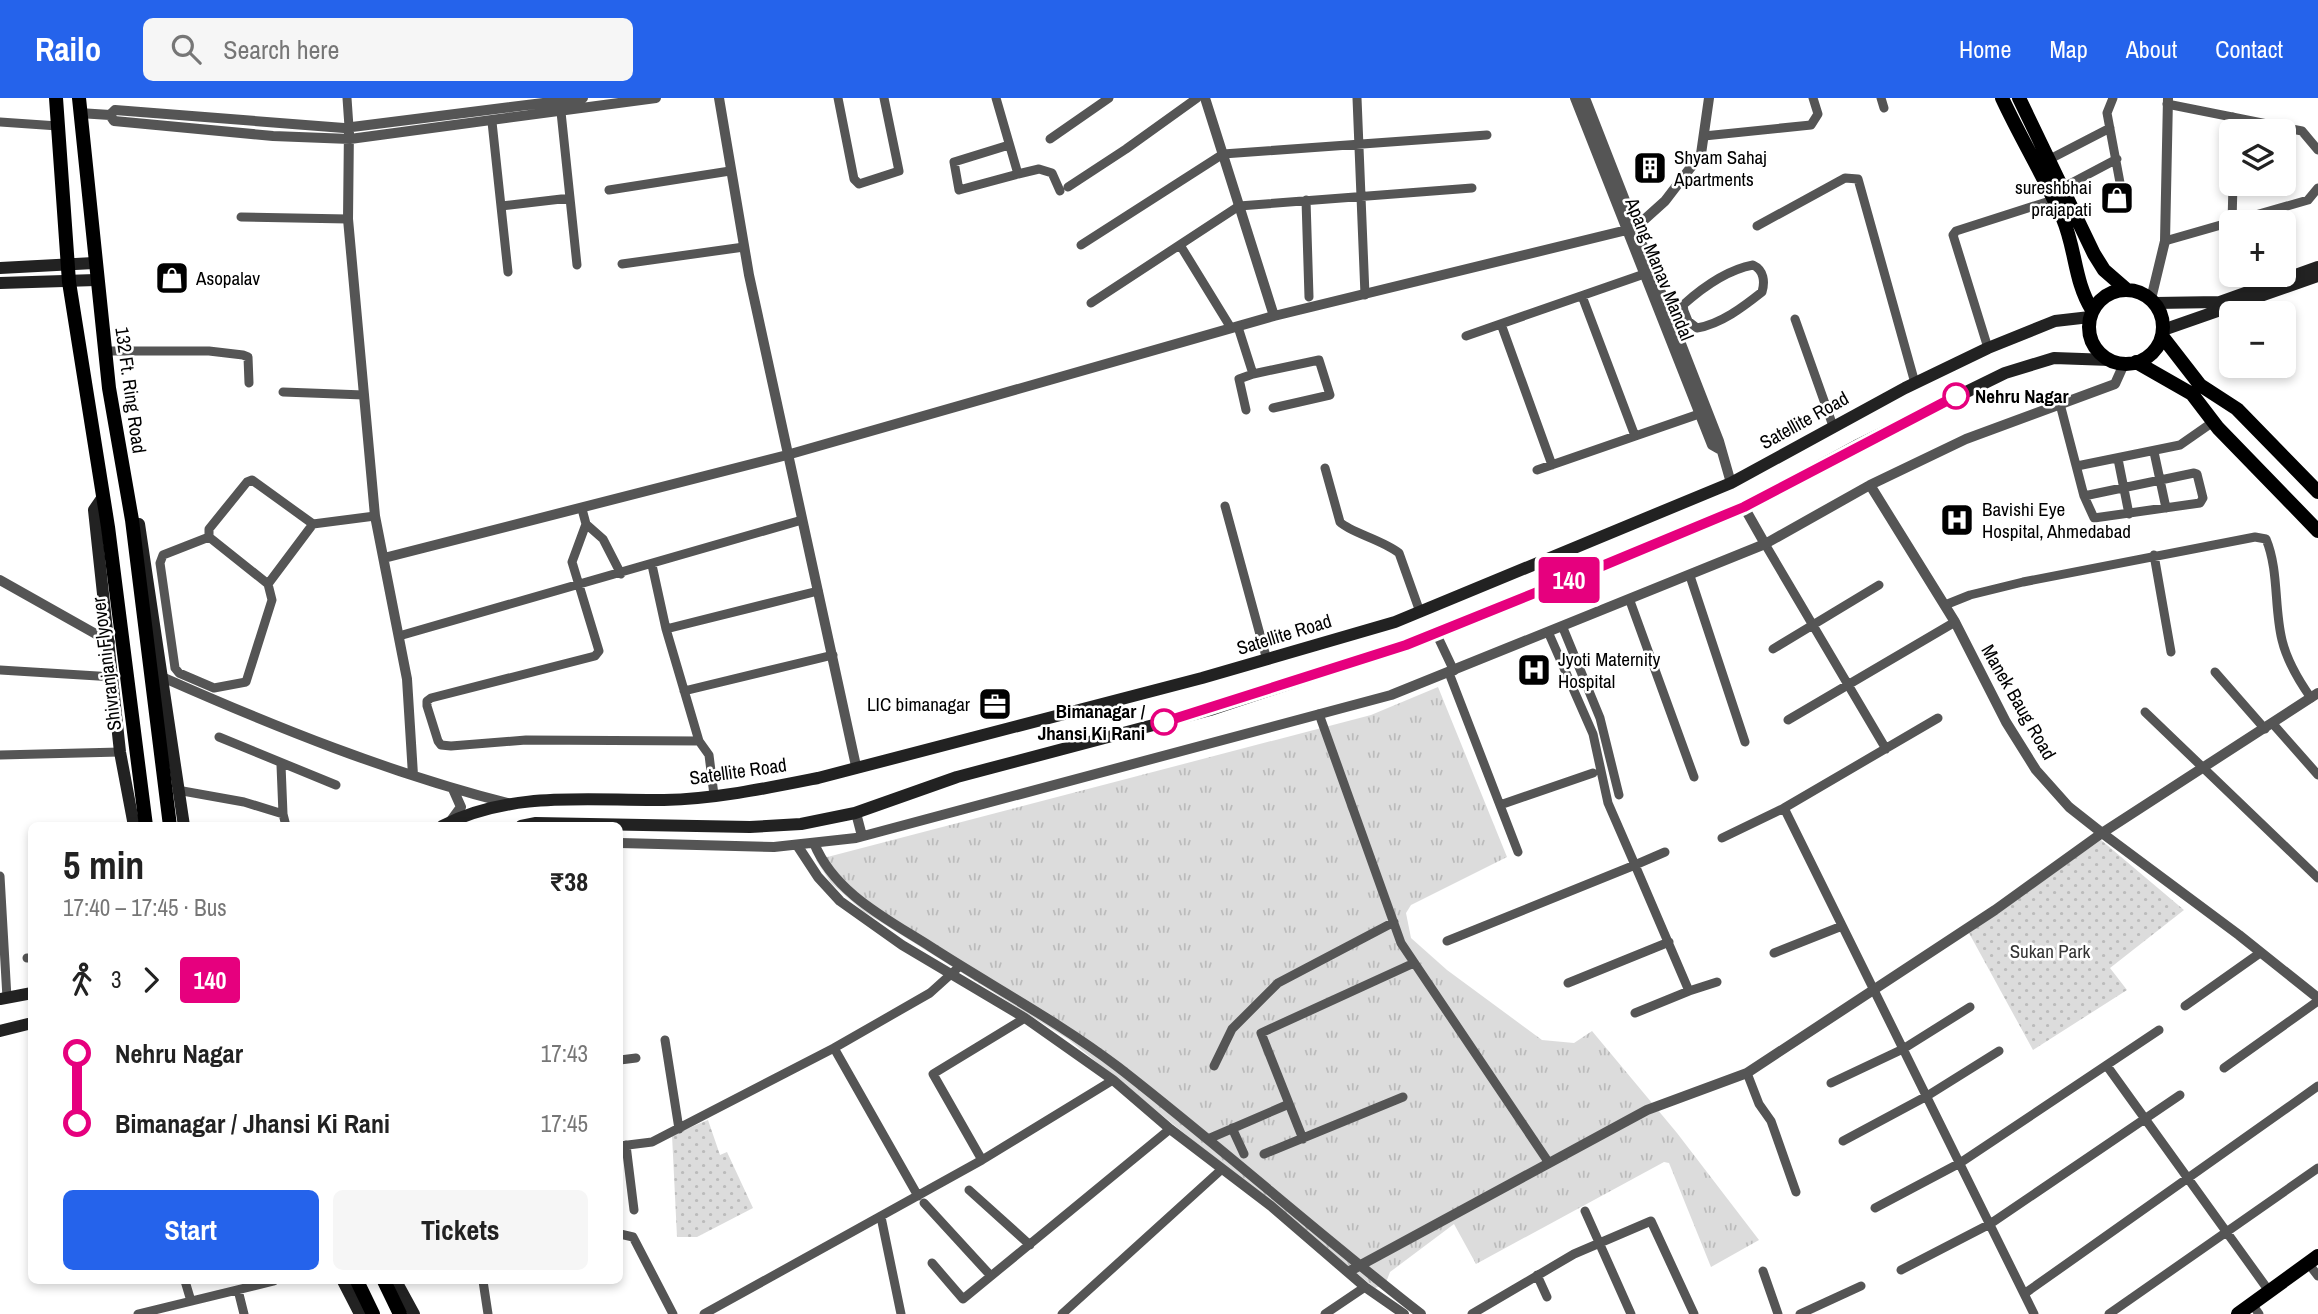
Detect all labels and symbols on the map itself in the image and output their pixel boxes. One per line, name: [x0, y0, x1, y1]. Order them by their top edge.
place label: Shyam Sahaj Apartments: [1673, 144, 1767, 192]
building icon: Shyam Sahaj Apartments: [1631, 149, 1669, 187]
place label: sureshbhai prajapati: [2015, 174, 2092, 222]
shop icon: sureshbhai prajapati: [2098, 179, 2136, 217]
street label: Apang Manav Mandal: [1619, 193, 1700, 344]
shop icon: Asopalav: [153, 259, 191, 297]
place label: Asopalav: [195, 265, 260, 291]
street label: 132 Ft. Ring Road: [109, 325, 153, 455]
marker: Nehru Nagar: [1943, 383, 1969, 409]
place label: Nehru Nagar: [1975, 383, 2069, 409]
street label: Satellite Road: [1755, 385, 1853, 455]
place label: Bavishi Eye Hospital, Ahmedabad: [1982, 496, 2131, 544]
hospital icon: Bavishi Eye Hospital, Ahmedabad: [1938, 501, 1976, 539]
line badge: 140: [1529, 557, 1609, 603]
street label: Shivranjani Flyover: [85, 595, 127, 732]
street label: Satellite Road: [1233, 607, 1335, 661]
street label: Manek Baug Road: [1975, 640, 2063, 764]
place label: Jyoti Maternity Hospital: [1558, 646, 1660, 694]
hospital icon: Jyoti Maternity Hospital: [1515, 651, 1553, 689]
office icon: LIC bimanagar: [976, 685, 1014, 723]
place label: LIC bimanagar: [867, 691, 971, 717]
place label: Bimanagar / Jhansi Ki Rani: [1038, 698, 1146, 746]
marker: Bimanagar / Jhansi Ki Rani: [1151, 709, 1177, 735]
street label: Satellite Road: [688, 751, 788, 791]
park label: Sukan Park: [2010, 938, 2090, 964]

